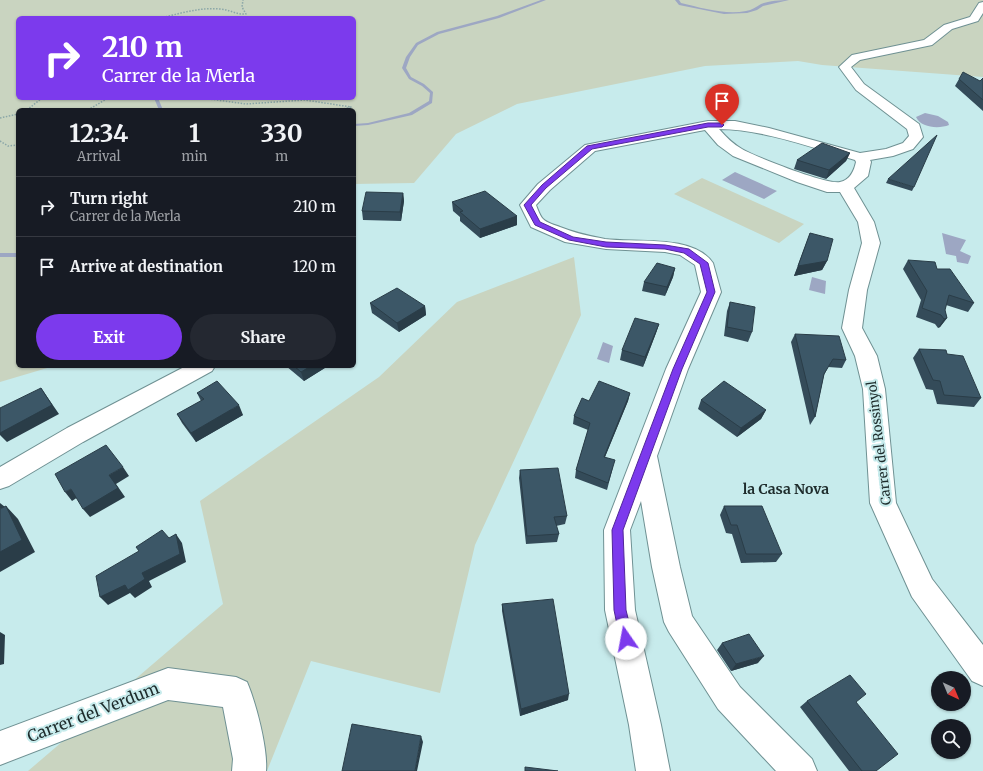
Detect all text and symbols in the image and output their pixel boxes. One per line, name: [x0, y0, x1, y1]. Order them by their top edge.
text: 210 m: [102, 29, 183, 65]
icon: right: [36, 32, 88, 84]
text: Carrer de la Merla: [102, 64, 255, 87]
pin: [705, 84, 739, 125]
icon: arrive: [711, 90, 733, 112]
text: 12:34: [69, 118, 128, 149]
text: 1: [189, 118, 200, 149]
text: 330: [261, 118, 303, 149]
text: Arrival: [77, 148, 121, 165]
text: min: [182, 148, 207, 165]
text: m: [275, 148, 288, 165]
text: Turn right: [70, 189, 148, 208]
icon: right: [36, 196, 58, 218]
text: 210 m: [293, 197, 336, 216]
text: Carrer de la Merla: [70, 208, 181, 225]
icon: arrive: [36, 256, 58, 278]
text: Arrive at destination: [70, 257, 223, 276]
text: 120 m: [293, 257, 336, 276]
button: Exit: [36, 314, 182, 360]
button: Share: [190, 314, 336, 360]
street label: Carrer del Rossinyol: [863, 380, 895, 506]
district label: la Casa Nova: [743, 480, 829, 498]
position arrow: [605, 618, 647, 660]
north arrow: [931, 671, 971, 711]
map controls: [931, 671, 971, 759]
street label: Carrer del Verdum: [24, 678, 162, 746]
button: search: [931, 719, 971, 759]

